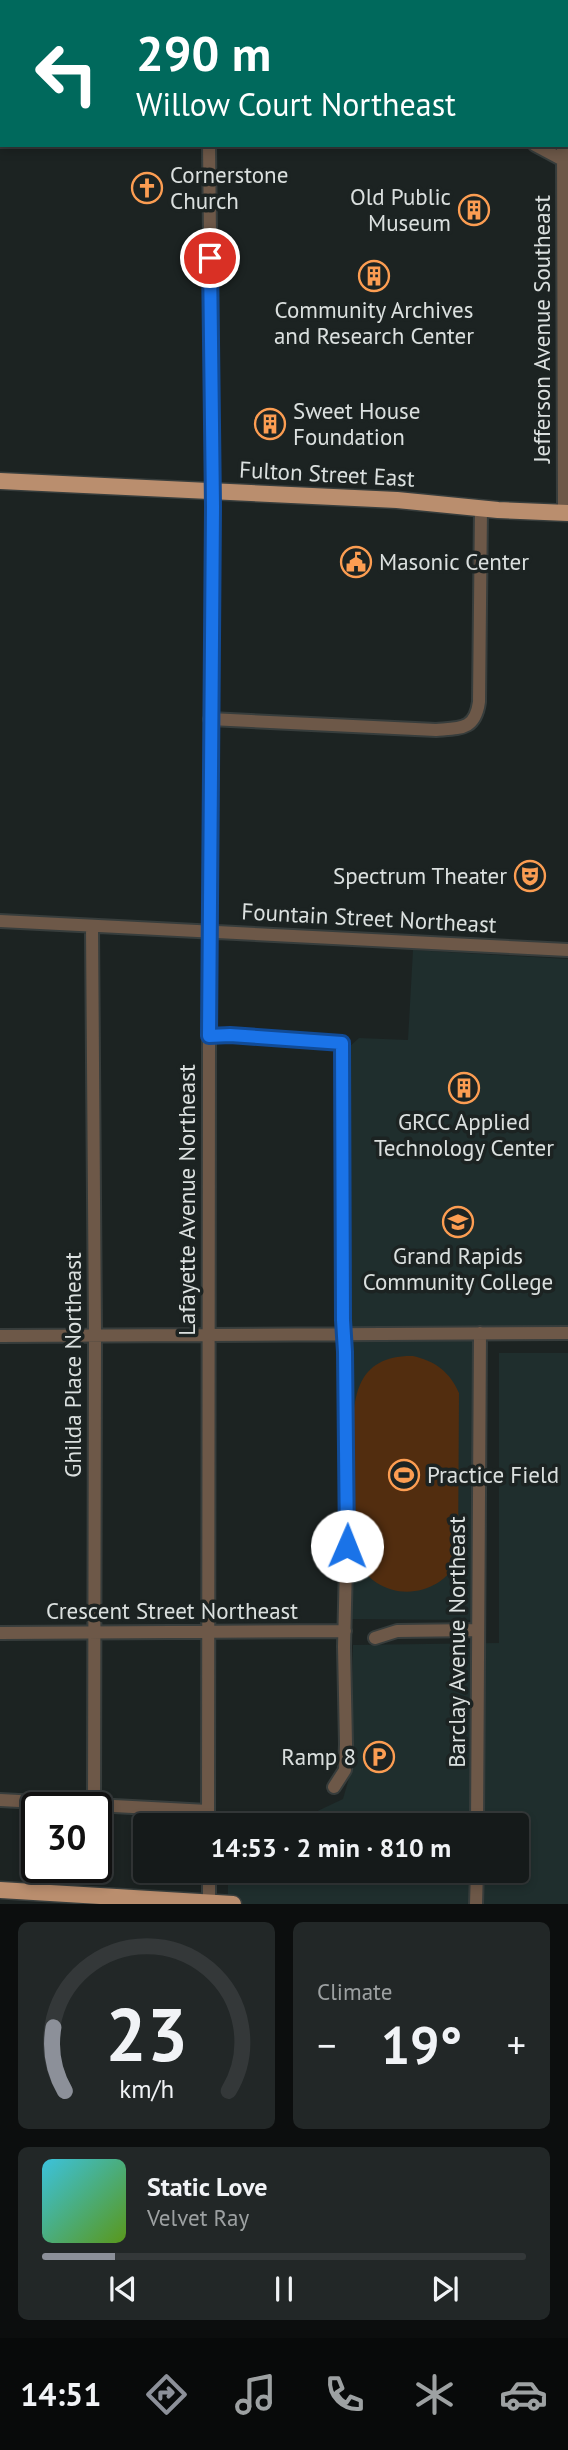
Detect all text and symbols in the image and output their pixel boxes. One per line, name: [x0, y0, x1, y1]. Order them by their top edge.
text: 290 m: [136, 21, 271, 85]
icon: left: [21, 28, 112, 119]
text: Willow Court Northeast: [136, 83, 456, 125]
place label: Cornerstone Church: [170, 160, 288, 215]
church icon: Cornerstone Church: [130, 171, 164, 205]
place label: Old Public Museum: [350, 182, 451, 237]
building icon: Old Public Museum: [457, 193, 491, 227]
street label: Jefferson Avenue Southeast: [527, 195, 556, 464]
pin: [180, 228, 240, 288]
icon: arrive: [191, 239, 229, 277]
building icon: Community Archives and Research Center: [357, 259, 391, 293]
place label: Community Archives and Research Center: [274, 295, 474, 350]
place label: Sweet House Foundation: [293, 396, 420, 451]
building icon: Sweet House Foundation: [253, 407, 287, 441]
street label: Fulton Street East: [239, 454, 416, 493]
public building icon: Masonic Center: [339, 545, 373, 579]
place label: Masonic Center: [379, 547, 529, 576]
theatre icon: Spectrum Theater: [513, 859, 547, 893]
place label: Spectrum Theater: [333, 861, 507, 890]
street label: Fountain Street Northeast: [241, 896, 498, 939]
street label: Lafayette Avenue Northeast: [172, 1064, 201, 1336]
building icon: GRCC Applied Technology Center: [447, 1071, 481, 1105]
place label: GRCC Applied Technology Center: [374, 1107, 554, 1162]
school or university icon: Grand Rapids Community College: [441, 1205, 475, 1239]
place label: Grand Rapids Community College: [363, 1241, 553, 1296]
street label: Ghilda Place Northeast: [58, 1252, 87, 1478]
sports icon: Practice Field: [387, 1458, 421, 1492]
place label: Practice Field: [427, 1460, 559, 1489]
position arrow: [310, 1509, 384, 1583]
street label: Barclay Avenue Northeast: [442, 1516, 471, 1768]
street label: Crescent Street Northeast: [46, 1596, 298, 1625]
parking icon: Ramp 8: [362, 1740, 396, 1774]
place label: Ramp 8: [281, 1742, 356, 1771]
speed limit sign: 30: [21, 1792, 112, 1883]
text: 14:53 · 2 min · 810 m: [211, 1831, 451, 1864]
text: Climate: [317, 1977, 392, 2006]
text: 23: [105, 1988, 188, 2082]
text: 19°: [381, 2011, 462, 2078]
text: −: [317, 2020, 336, 2069]
text: +: [507, 2020, 526, 2069]
text: km/h: [119, 2073, 174, 2105]
text: Static Love: [147, 2170, 268, 2203]
text: Velvet Ray: [147, 2203, 249, 2232]
icon: previous: [104, 2270, 142, 2308]
icon: pause: [265, 2270, 303, 2308]
icon: next: [426, 2270, 464, 2308]
icon: directions: [142, 2370, 191, 2419]
icon: music: [231, 2370, 280, 2419]
icon: phone: [320, 2370, 369, 2419]
icon: climate: [410, 2370, 459, 2419]
icon: car: [499, 2370, 548, 2419]
text: 14:51: [20, 2373, 101, 2415]

